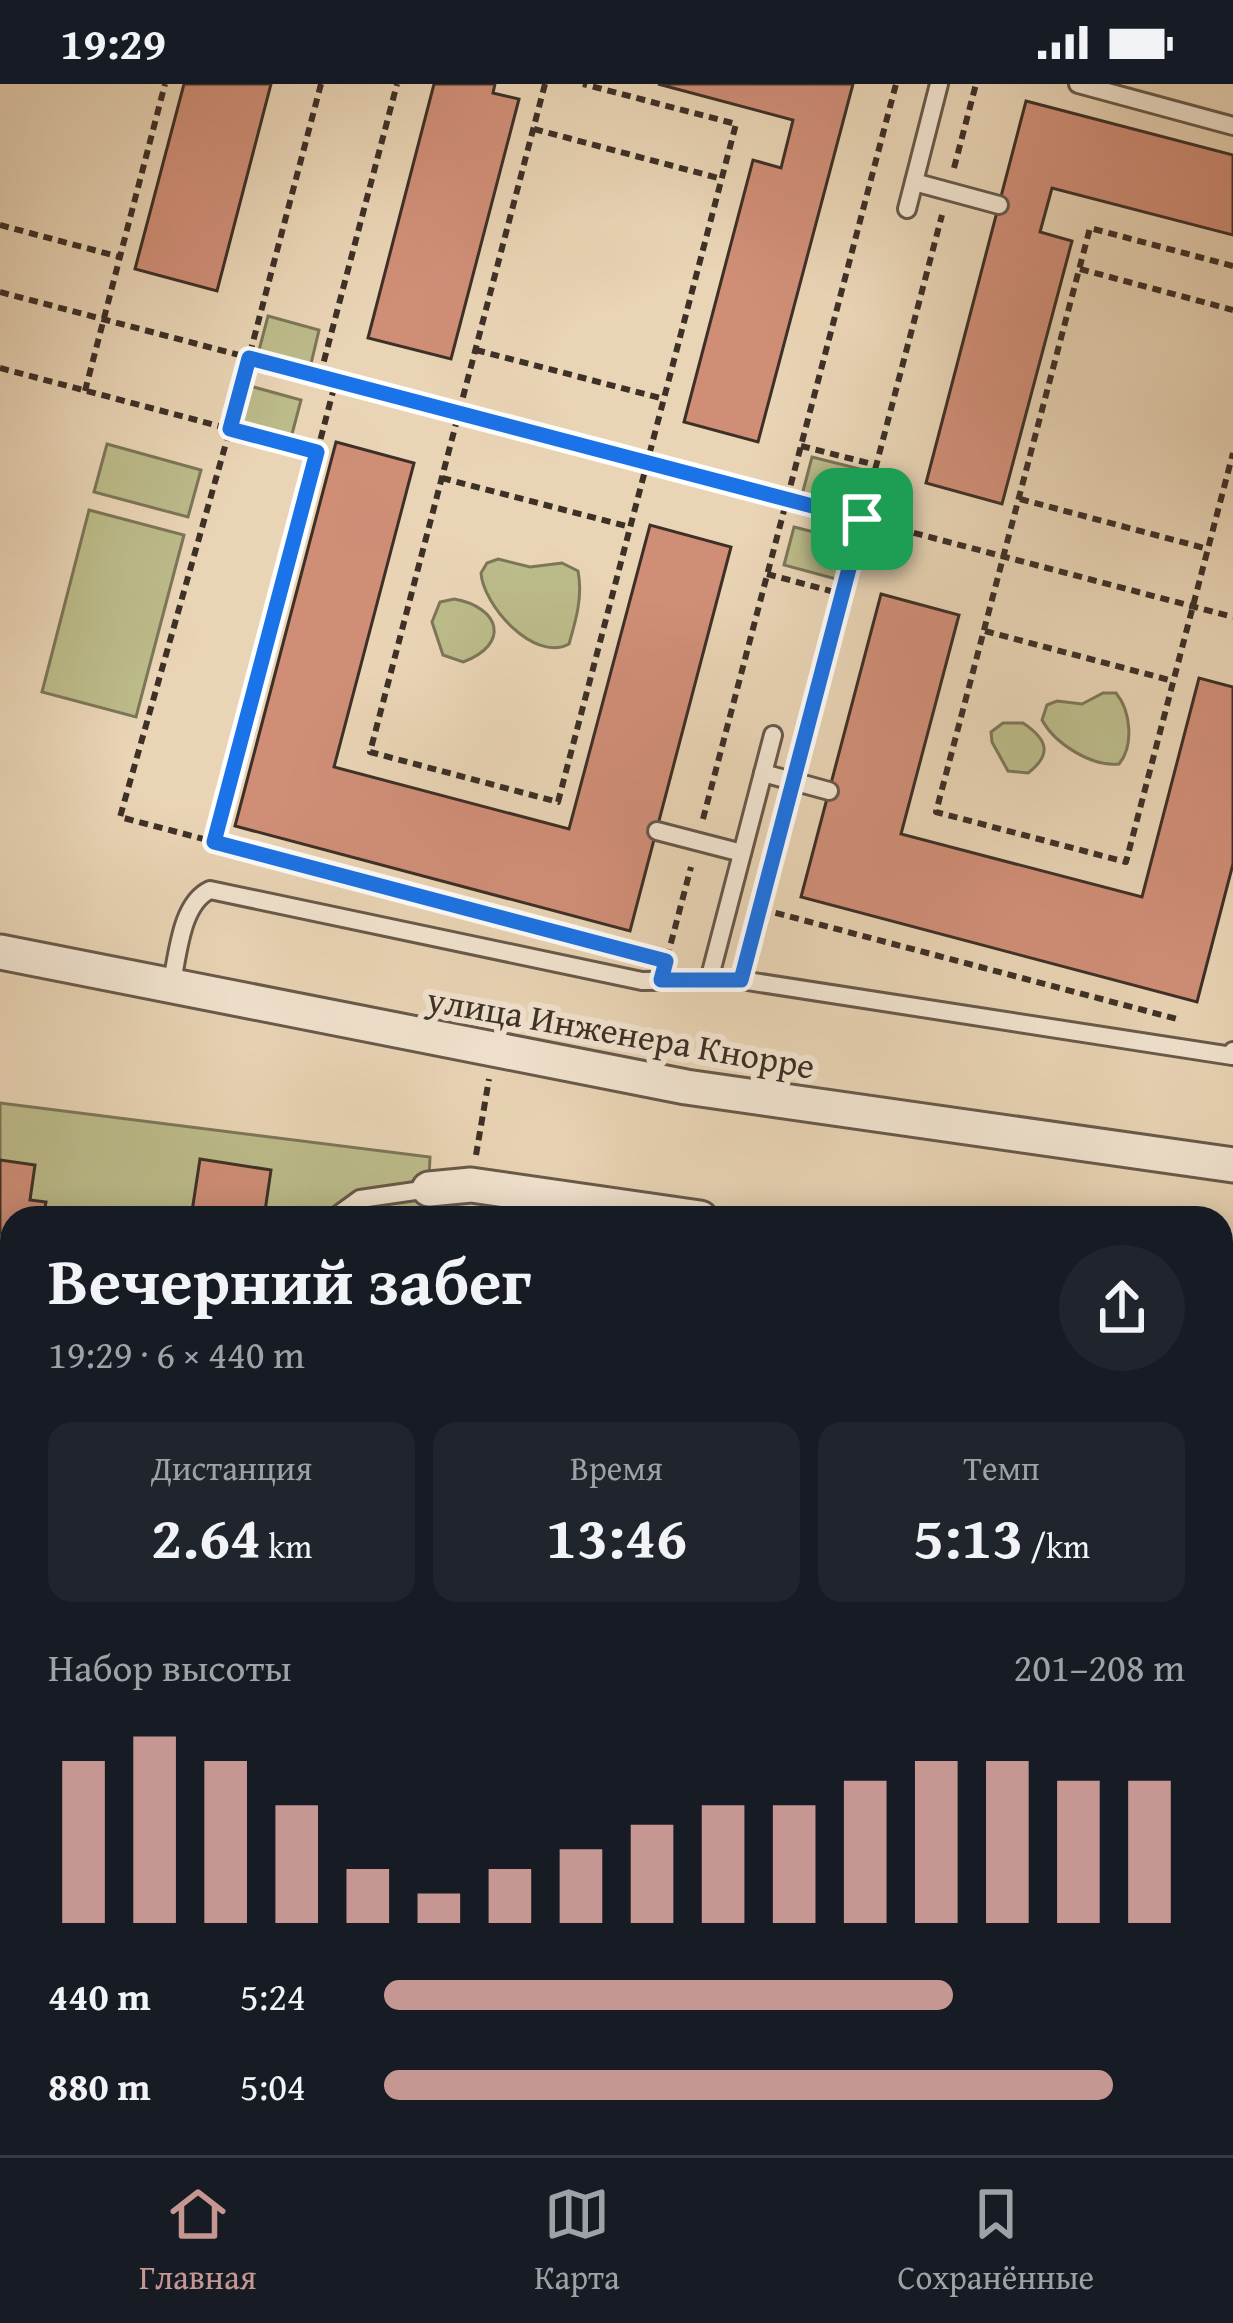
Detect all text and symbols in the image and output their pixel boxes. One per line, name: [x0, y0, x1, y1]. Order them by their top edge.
text: 19:29: [60, 10, 166, 75]
pin: [811, 468, 913, 570]
icon: arrive: [829, 486, 895, 552]
street label: улица Инженера Кнорре: [422, 971, 819, 1092]
text: Вечерний забег: [48, 1231, 531, 1328]
button: share: [1059, 1245, 1185, 1371]
text: 19:29 · 6 × 440 m: [48, 1325, 305, 1382]
text: Дистанция: [151, 1444, 312, 1492]
text: Время: [570, 1444, 663, 1492]
text: Темп: [963, 1444, 1040, 1492]
text: 2.64: [151, 1492, 261, 1580]
text: 13:46: [546, 1492, 687, 1580]
text: 5:13: [913, 1492, 1023, 1580]
text: km: [261, 1522, 312, 1570]
text: /km: [1023, 1522, 1090, 1570]
text: Набор высоты: [48, 1638, 292, 1695]
text: 201–208 m: [1013, 1638, 1185, 1695]
text: 440 m: [48, 1967, 151, 2024]
text: 5:24: [240, 1967, 306, 2024]
text: 880 m: [48, 2057, 151, 2114]
text: 5:04: [240, 2057, 306, 2114]
tab: Главная: [139, 2181, 256, 2301]
tab: Карта: [534, 2181, 620, 2301]
tab: Сохранённые: [897, 2181, 1094, 2301]

